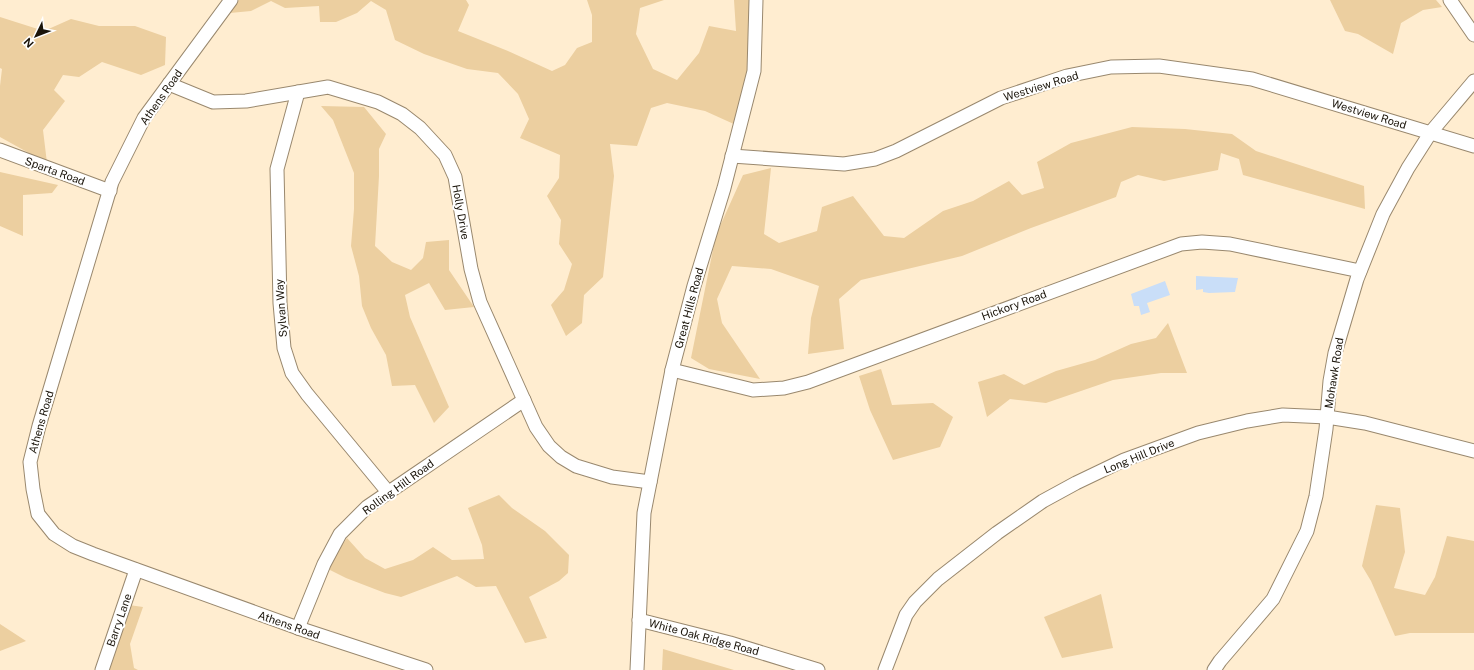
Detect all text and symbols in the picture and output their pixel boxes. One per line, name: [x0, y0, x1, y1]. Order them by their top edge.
north arrow: [16, 16, 56, 56]
text: N: [21, 36, 36, 50]
street label: Athens Road: [138, 67, 184, 127]
street label: Westview Road: [1002, 69, 1080, 103]
street label: Westview Road: [1330, 97, 1408, 131]
street label: Sparta Road: [23, 155, 87, 187]
street label: Holly Drive: [450, 184, 472, 240]
street label: Great Hills Road: [672, 266, 706, 350]
street label: Sylvan Way: [273, 278, 289, 338]
street label: Hickory Road: [980, 288, 1048, 322]
street label: Mohawk Road: [1322, 337, 1346, 409]
street label: Athens Road: [26, 389, 56, 455]
street label: Long Hill Drive: [1102, 436, 1176, 476]
street label: Rolling Hill Road: [360, 457, 436, 517]
street label: Barry Lane: [104, 592, 134, 648]
street label: Athens Road: [257, 609, 321, 641]
street label: White Oak Ridge Road: [648, 617, 760, 657]

